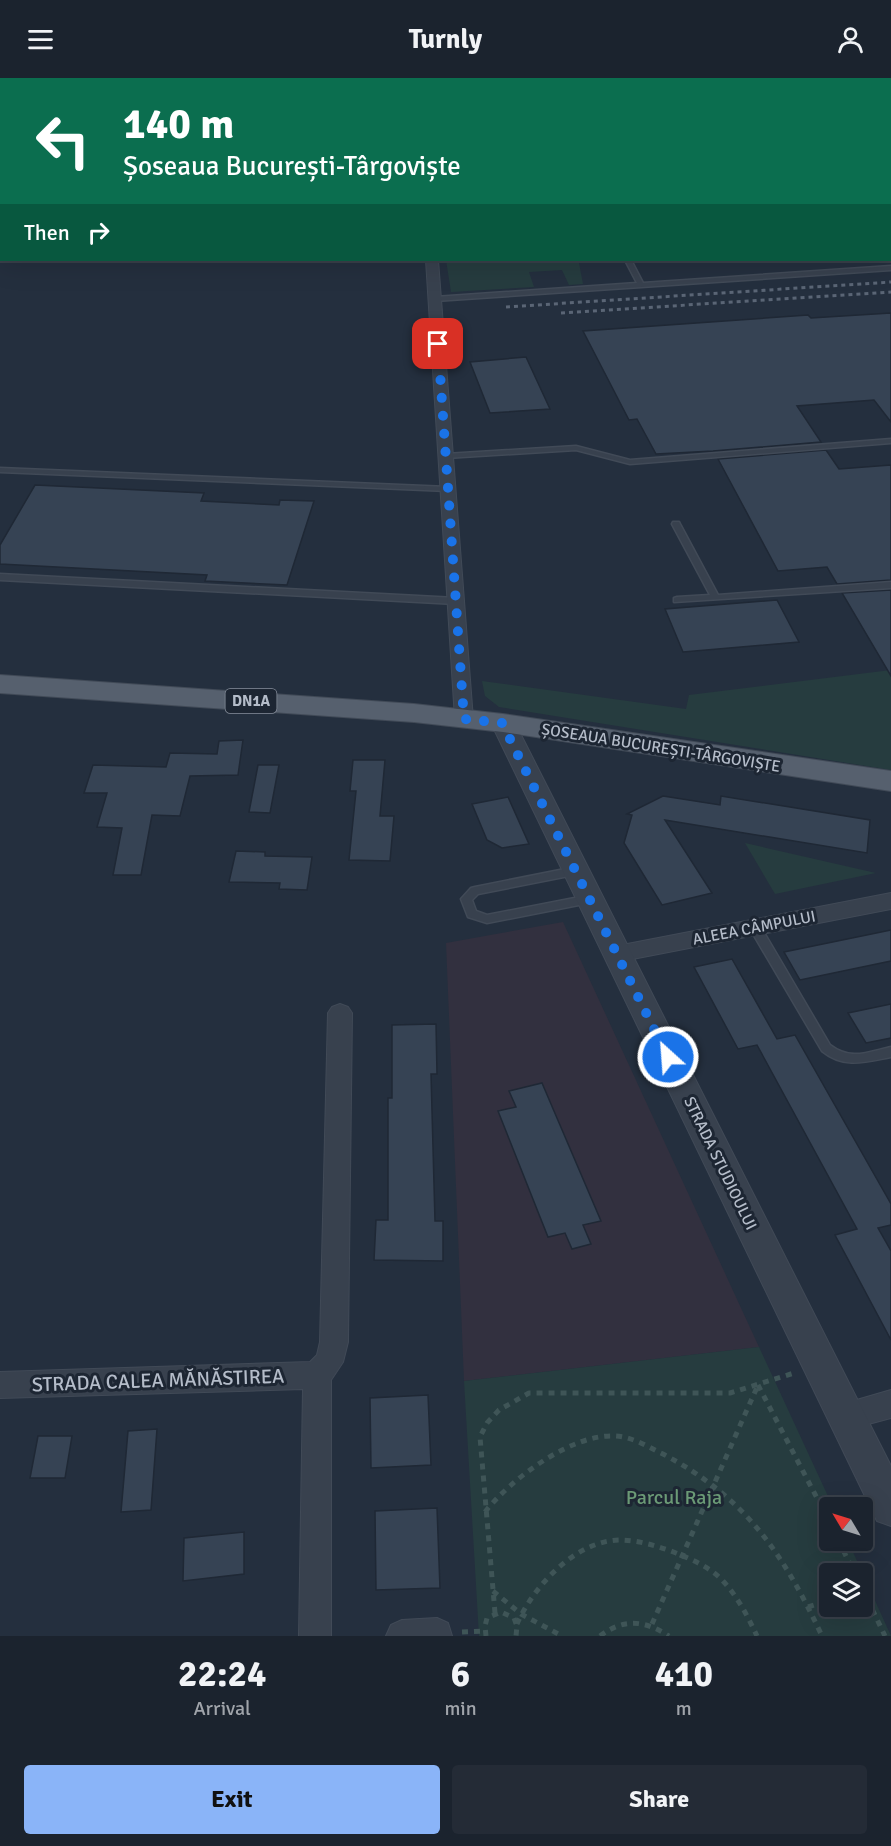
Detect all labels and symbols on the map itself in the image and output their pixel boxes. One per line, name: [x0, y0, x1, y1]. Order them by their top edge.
pin: [412, 318, 463, 369]
road number: DN1A: [226, 689, 276, 713]
street label: ȘOSEAUA BUCUREȘTI-TÂRGOVIȘTE: [540, 719, 782, 777]
street label: ALEEA CÂMPULUI: [691, 906, 817, 950]
position arrow: [636, 1025, 700, 1089]
street label: STRADA STUDIOULUI: [679, 1094, 761, 1233]
street label: STRADA CALEA MĂNĂSTIREA: [31, 1364, 285, 1397]
park label: Parcul Raja: [626, 1485, 722, 1510]
north arrow: [819, 1497, 873, 1551]

